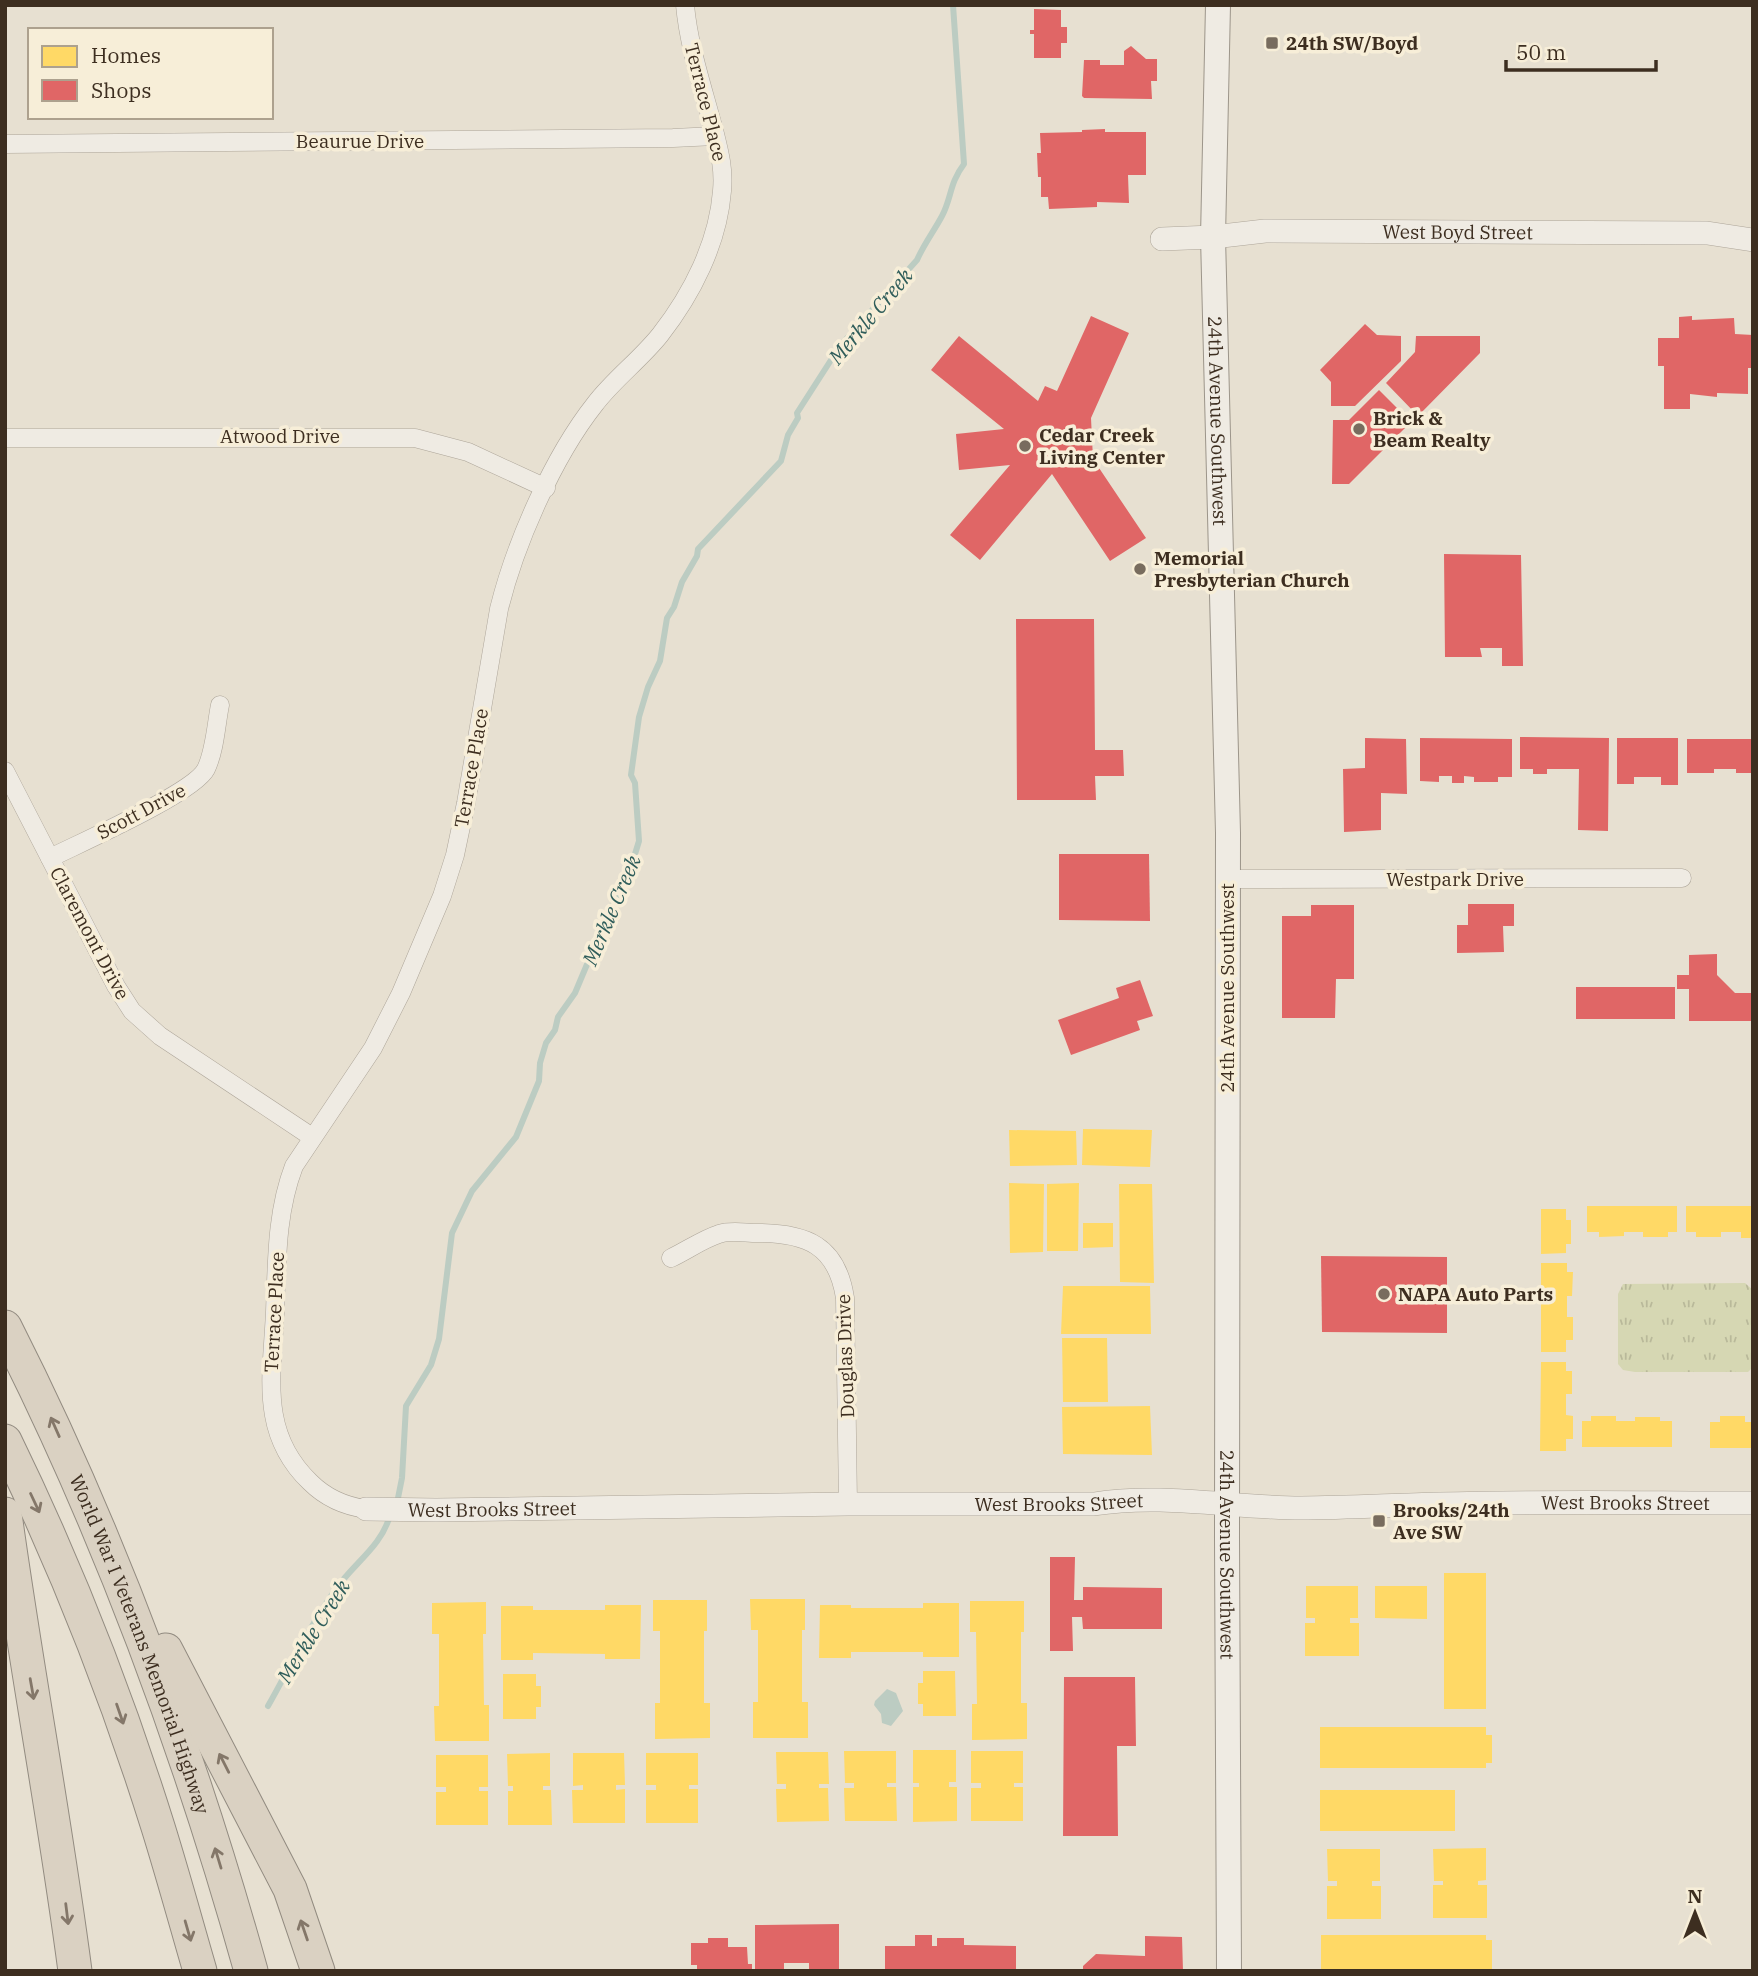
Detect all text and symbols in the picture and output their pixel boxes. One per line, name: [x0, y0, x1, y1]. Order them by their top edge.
legend: [28, 28, 273, 119]
scale bar: [1506, 28, 1656, 72]
place label: 24th SW/Boyd: [1286, 31, 1418, 55]
marker: 24th SW/Boyd: [1264, 35, 1280, 51]
text: 50 m: [1516, 38, 1566, 66]
street label: Terrace Place: [680, 40, 732, 164]
text: Homes: [91, 41, 161, 69]
text: Shops: [91, 76, 151, 104]
street label: Beaurue Drive: [296, 129, 424, 153]
street label: West Boyd Street: [1382, 220, 1533, 244]
water label: Merkle Creek: [821, 261, 919, 371]
street label: 24th Avenue Southwest: [1203, 316, 1232, 526]
place label: Brick & Beam Realty: [1373, 406, 1491, 452]
marker: Brick & Beam Realty: [1351, 421, 1367, 437]
place label: Cedar Creek Living Center: [1039, 423, 1166, 469]
street label: Atwood Drive: [220, 424, 340, 448]
marker: Cedar Creek Living Center: [1017, 438, 1033, 454]
place label: Memorial Presbyterian Church: [1154, 546, 1350, 592]
marker: Memorial Presbyterian Church: [1132, 561, 1148, 577]
street label: Terrace Place: [449, 706, 493, 830]
street label: Scott Drive: [93, 778, 189, 844]
water label: Merkle Creek: [575, 850, 647, 970]
street label: Claremont Drive: [45, 862, 135, 1004]
street label: Westpark Drive: [1386, 867, 1524, 891]
street label: 24th Avenue Southwest: [1215, 883, 1239, 1093]
street label: Terrace Place: [259, 1251, 289, 1373]
place label: NAPA Auto Parts: [1398, 1282, 1553, 1306]
marker: NAPA Auto Parts: [1376, 1286, 1392, 1302]
street label: Douglas Drive: [831, 1294, 859, 1418]
one-way arrow: [48, 1416, 61, 1438]
street label: 24th Avenue Southwest: [1215, 1450, 1240, 1660]
street label: World War I Veterans Memorial Highway: [64, 1471, 215, 1818]
street label: West Brooks Street: [974, 1488, 1144, 1516]
street label: West Brooks Street: [1541, 1490, 1710, 1515]
one-way arrow: [29, 1492, 42, 1513]
street label: West Brooks Street: [407, 1496, 577, 1522]
place label: Brooks/24th Ave SW: [1393, 1498, 1510, 1544]
marker: Brooks/24th Ave SW: [1371, 1513, 1387, 1529]
water label: Merkle Creek: [270, 1573, 356, 1689]
one-way arrow: [26, 1677, 39, 1700]
one-way arrow: [115, 1702, 127, 1724]
one-way arrow: [217, 1753, 231, 1774]
one-way arrow: [211, 1847, 224, 1869]
north arrow: [1660, 1878, 1730, 1948]
text: N: [1687, 1884, 1703, 1908]
one-way arrow: [61, 1902, 74, 1924]
one-way arrow: [182, 1919, 195, 1942]
one-way arrow: [297, 1919, 309, 1941]

